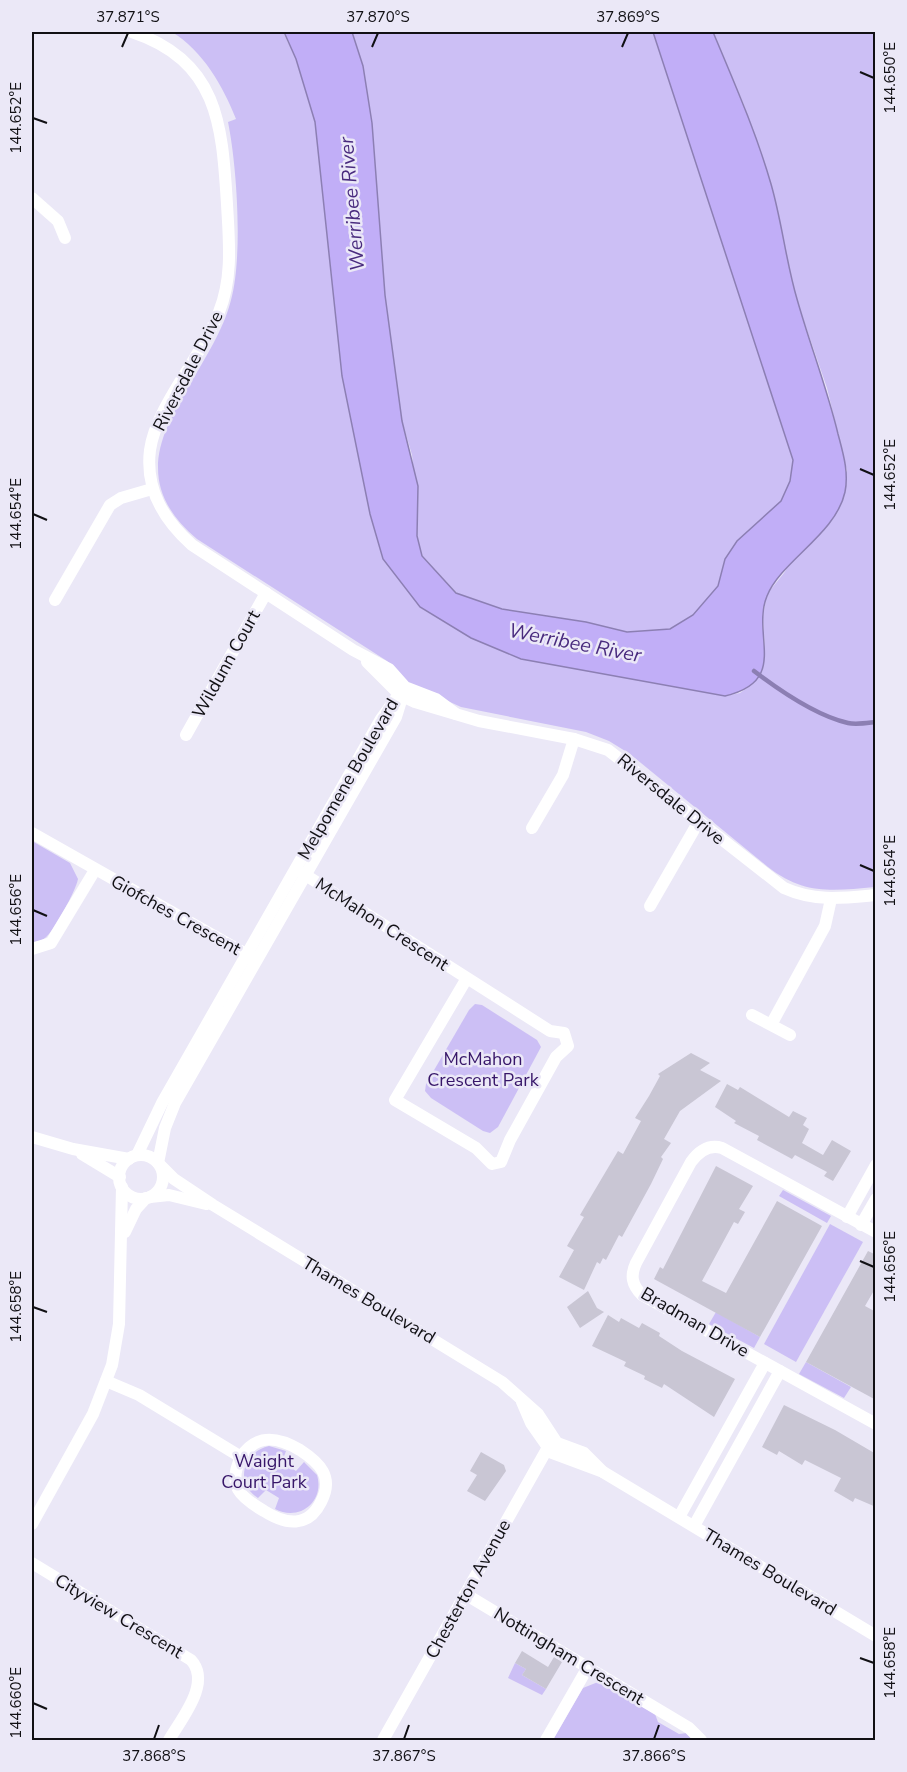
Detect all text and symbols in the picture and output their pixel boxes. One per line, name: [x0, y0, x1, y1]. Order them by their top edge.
text: 37.871°S: [96, 7, 160, 27]
text: 37.870°S: [346, 7, 410, 27]
text: 37.869°S: [596, 7, 660, 27]
text: 144.650°E: [880, 42, 900, 114]
text: 144.652°E: [6, 82, 26, 154]
water label: Werribee River: [333, 135, 371, 272]
street label: Riversdale Drive: [147, 307, 229, 435]
text: 144.652°E: [880, 439, 900, 511]
text: 144.654°E: [6, 478, 26, 550]
street label: Wildunn Court: [186, 605, 266, 722]
water label: Werribee River: [506, 617, 644, 669]
street label: Melpomene Boulevard: [292, 694, 404, 864]
street label: Riversdale Drive: [612, 748, 730, 850]
text: 144.654°E: [880, 835, 900, 907]
street label: Giofches Crescent: [107, 869, 246, 961]
street label: McMahon Crescent: [311, 872, 454, 977]
text: 144.656°E: [6, 874, 26, 946]
park label: McMahon Crescent Park: [427, 1047, 540, 1092]
text: 144.656°E: [880, 1231, 900, 1303]
street label: Thames Boulevard: [298, 1251, 440, 1349]
text: 144.658°E: [6, 1271, 26, 1343]
street label: Bradman Drive: [637, 1281, 753, 1363]
park label: Waight Court Park: [221, 1449, 308, 1494]
street label: Chesterton Avenue: [420, 1515, 516, 1663]
street label: Thames Boulevard: [699, 1523, 841, 1621]
street label: Cityview Crescent: [50, 1568, 188, 1664]
street label: Nottingham Crescent: [489, 1602, 649, 1711]
text: 144.658°E: [880, 1627, 900, 1699]
text: 144.660°E: [6, 1667, 26, 1739]
text: 37.868°S: [122, 1746, 186, 1766]
text: 37.867°S: [372, 1746, 436, 1766]
text: 37.866°S: [622, 1746, 686, 1766]

